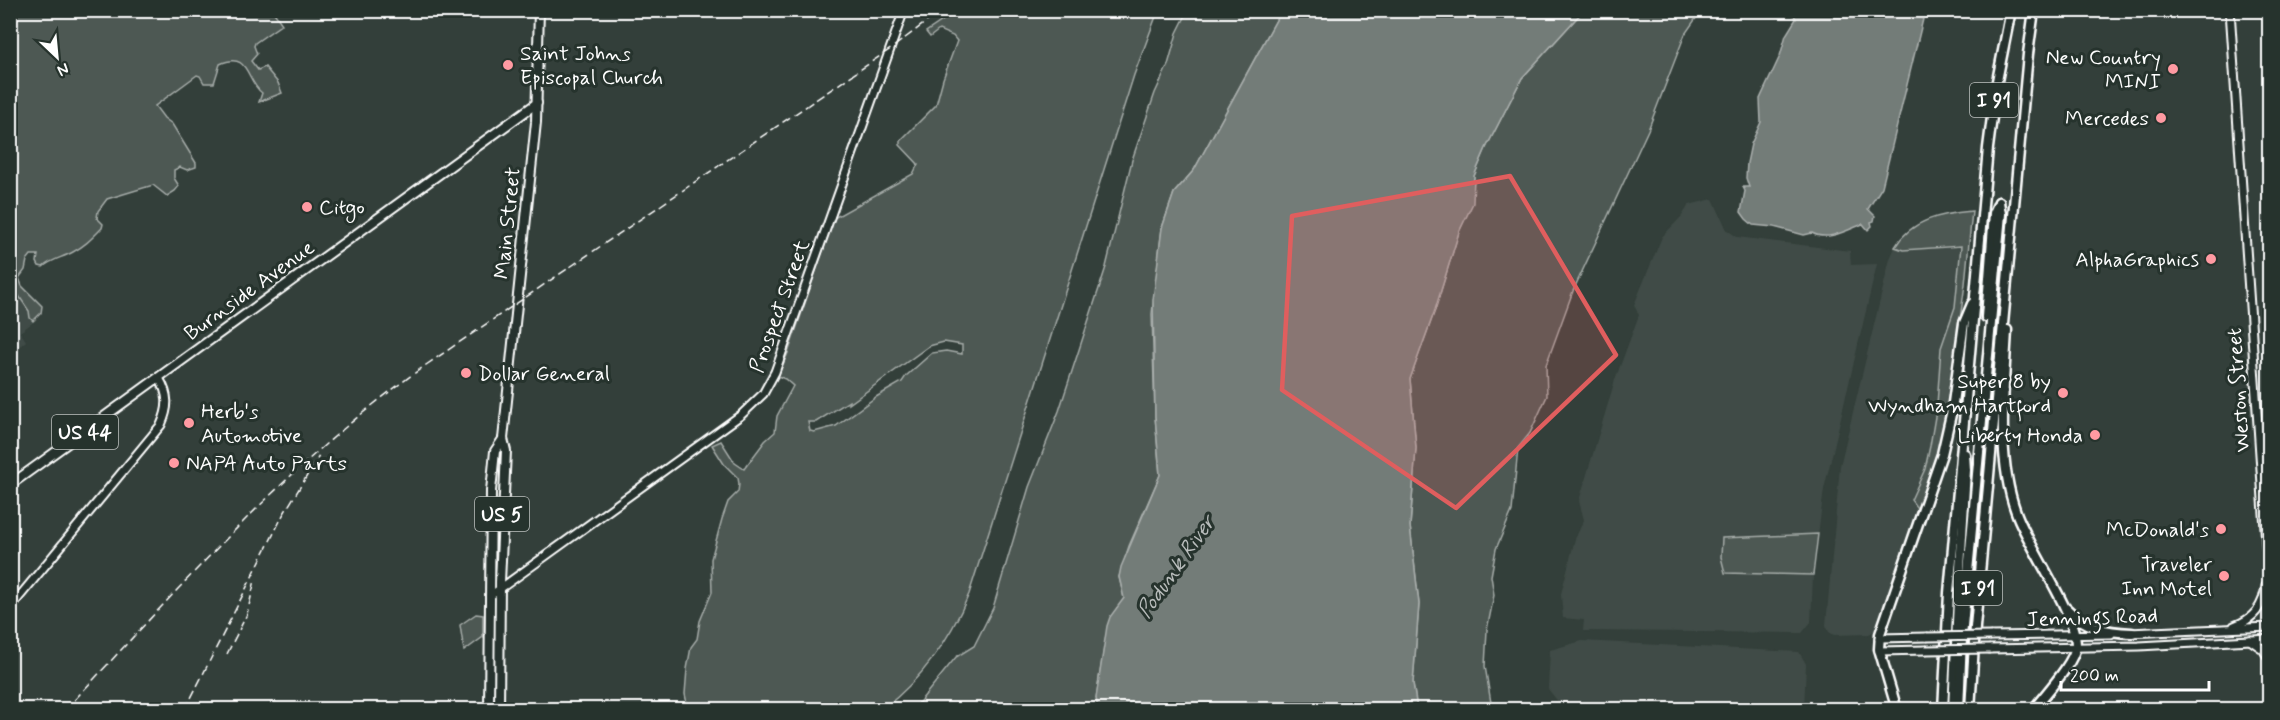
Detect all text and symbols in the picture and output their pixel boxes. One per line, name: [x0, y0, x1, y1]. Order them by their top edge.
north arrow: [27, 27, 87, 87]
place label: Saint Johns Episcopal Church: [520, 40, 663, 92]
place label: New Country MINI: [2046, 44, 2161, 96]
text: N: [54, 57, 72, 81]
marker: Saint Johns Episcopal Church: [501, 58, 515, 72]
marker: New Country MINI: [2166, 62, 2180, 76]
road number: I 91: [1970, 83, 2018, 117]
place label: Mercedes: [2065, 105, 2149, 133]
marker: Mercedes: [2154, 111, 2168, 125]
street label: Main Street: [488, 165, 528, 281]
place label: Citgo: [319, 194, 365, 223]
marker: Citgo: [300, 200, 314, 214]
street label: Burnside Avenue: [179, 234, 320, 348]
street label: Prospect Street: [743, 235, 817, 377]
place label: AlphaGraphics: [2075, 246, 2199, 274]
marker: AlphaGraphics: [2204, 252, 2218, 266]
street label: Weston Street: [2221, 327, 2257, 453]
place label: Dollar General: [478, 360, 610, 388]
marker: Dollar General: [459, 366, 473, 380]
place label: Super 8 by Wyndham Hartford: [1868, 368, 2051, 422]
marker: Super 8 by Wyndham Hartford: [2056, 386, 2070, 400]
place label: Herb's Automotive: [201, 398, 302, 450]
road number: US 44: [52, 415, 118, 449]
marker: Herb's Automotive: [182, 416, 196, 430]
place label: Liberty Honda: [1957, 422, 2083, 450]
marker: Liberty Honda: [2088, 428, 2102, 442]
place label: NAPA Auto Parts: [186, 450, 347, 478]
marker: NAPA Auto Parts: [167, 456, 181, 470]
road number: US 5: [475, 497, 529, 531]
water label: Podunk River: [1131, 508, 1224, 624]
place label: McDonald's: [2106, 516, 2209, 544]
marker: McDonald's: [2214, 522, 2228, 536]
place label: Traveler Inn Motel: [2121, 551, 2212, 603]
marker: Traveler Inn Motel: [2217, 569, 2231, 583]
road number: I 91: [1954, 571, 2002, 605]
street label: Jennings Road: [2026, 602, 2158, 636]
scale bar: [2061, 654, 2210, 692]
text: 200 m: [2070, 664, 2119, 688]

